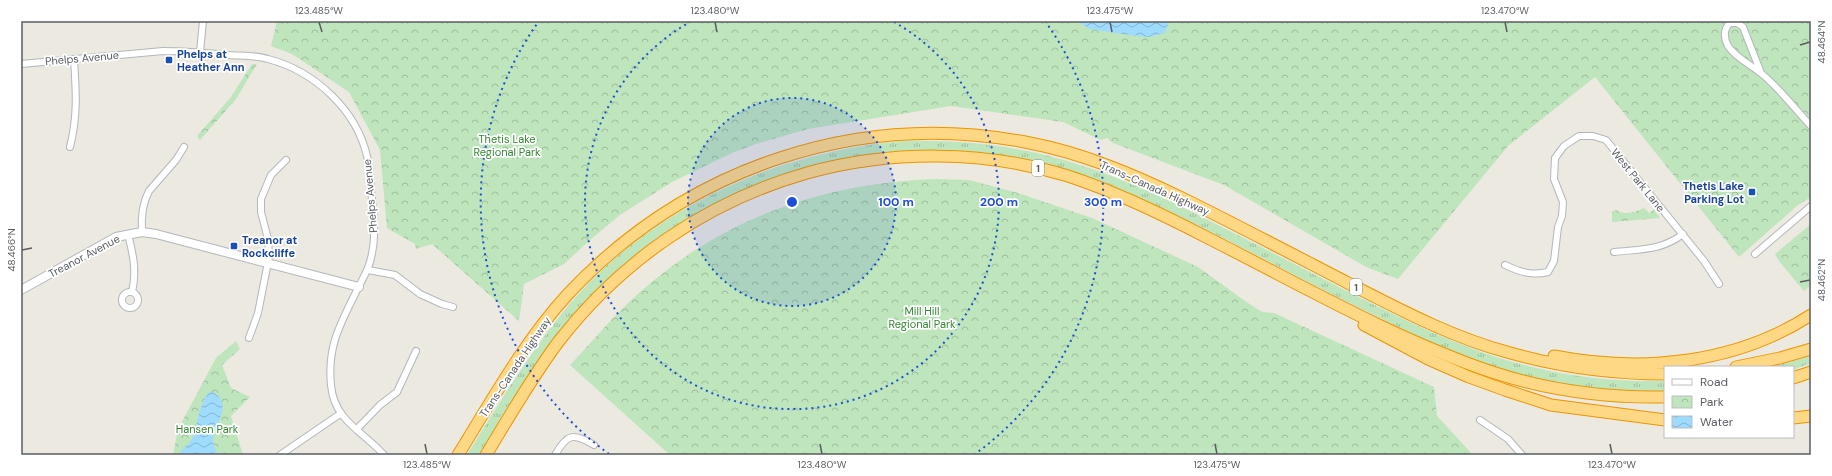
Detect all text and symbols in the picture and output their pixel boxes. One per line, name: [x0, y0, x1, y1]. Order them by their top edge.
text: 123.485°W: [295, 4, 343, 17]
text: 123.480°W: [691, 4, 740, 17]
text: 123.475°W: [1086, 4, 1134, 17]
text: 123.470°W: [1481, 4, 1529, 17]
text: 48.464°N: [1815, 20, 1828, 63]
place label: Phelps at Heather Ann: [177, 47, 245, 74]
street label: Phelps Avenue: [44, 48, 120, 68]
marker: Phelps at Heather Ann: [164, 55, 174, 65]
park label: Thetis Lake Regional Park: [473, 132, 541, 159]
street label: West Park Lane: [1608, 145, 1668, 215]
street label: Phelps Avenue: [360, 158, 380, 234]
street label: Trans-Canada Highway: [1098, 158, 1212, 218]
road number: 1: [1032, 160, 1044, 176]
place label: Thetis Lake Parking Lot: [1683, 179, 1744, 206]
marker: Thetis Lake Parking Lot: [1747, 187, 1757, 197]
text: 100 m: [878, 194, 914, 210]
text: 200 m: [980, 194, 1018, 210]
text: 300 m: [1084, 194, 1122, 210]
centre of rings: [785, 195, 799, 209]
text: 48.466°N: [5, 228, 18, 272]
street label: Treanor Avenue: [46, 231, 122, 281]
place label: Treanor at Rockcliffe: [242, 233, 297, 260]
marker: Treanor at Rockcliffe: [229, 241, 239, 251]
text: 48.462°N: [1815, 259, 1828, 301]
road number: 1: [1350, 279, 1362, 295]
park label: Mill Hill Regional Park: [888, 304, 956, 331]
street label: Trans-Canada Highway: [476, 314, 554, 420]
legend: [1664, 366, 1794, 438]
text: Road: [1700, 374, 1728, 390]
text: Park: [1700, 394, 1724, 410]
text: Water: [1700, 414, 1734, 430]
park label: Hansen Park: [176, 422, 239, 436]
text: 123.485°W: [403, 458, 451, 471]
text: 123.480°W: [798, 458, 847, 471]
text: 123.475°W: [1193, 458, 1241, 471]
text: 123.470°W: [1588, 458, 1636, 471]

